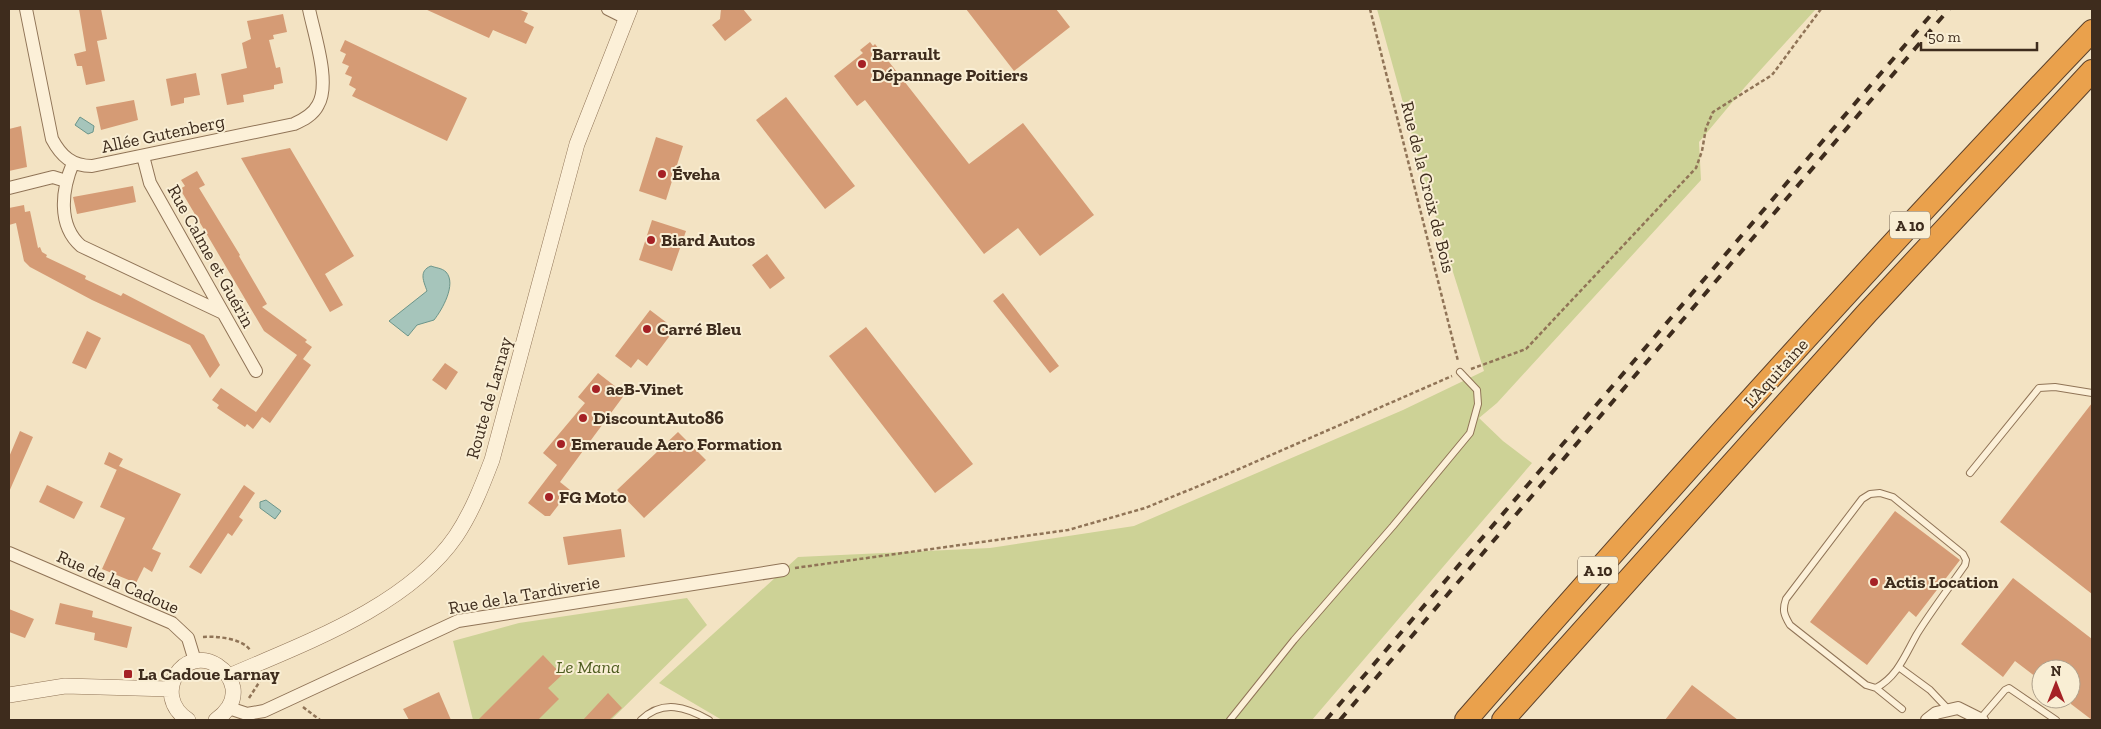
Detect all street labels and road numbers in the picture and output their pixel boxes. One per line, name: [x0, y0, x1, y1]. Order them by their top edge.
street label: Rue de la Croix de Bois: [1396, 99, 1460, 275]
street label: Allée Gutenberg: [99, 110, 227, 158]
street label: Rue Calme et Guérin: [163, 181, 260, 332]
road number: A 10: [1890, 212, 1930, 238]
street label: Route de Larnay: [461, 334, 517, 461]
street label: L'Aquitaine: [1739, 334, 1813, 412]
street label: Rue de la Cadoue: [53, 545, 183, 619]
road number: A 10: [1578, 556, 1618, 584]
street label: Rue de la Tardiverie: [447, 571, 601, 619]

